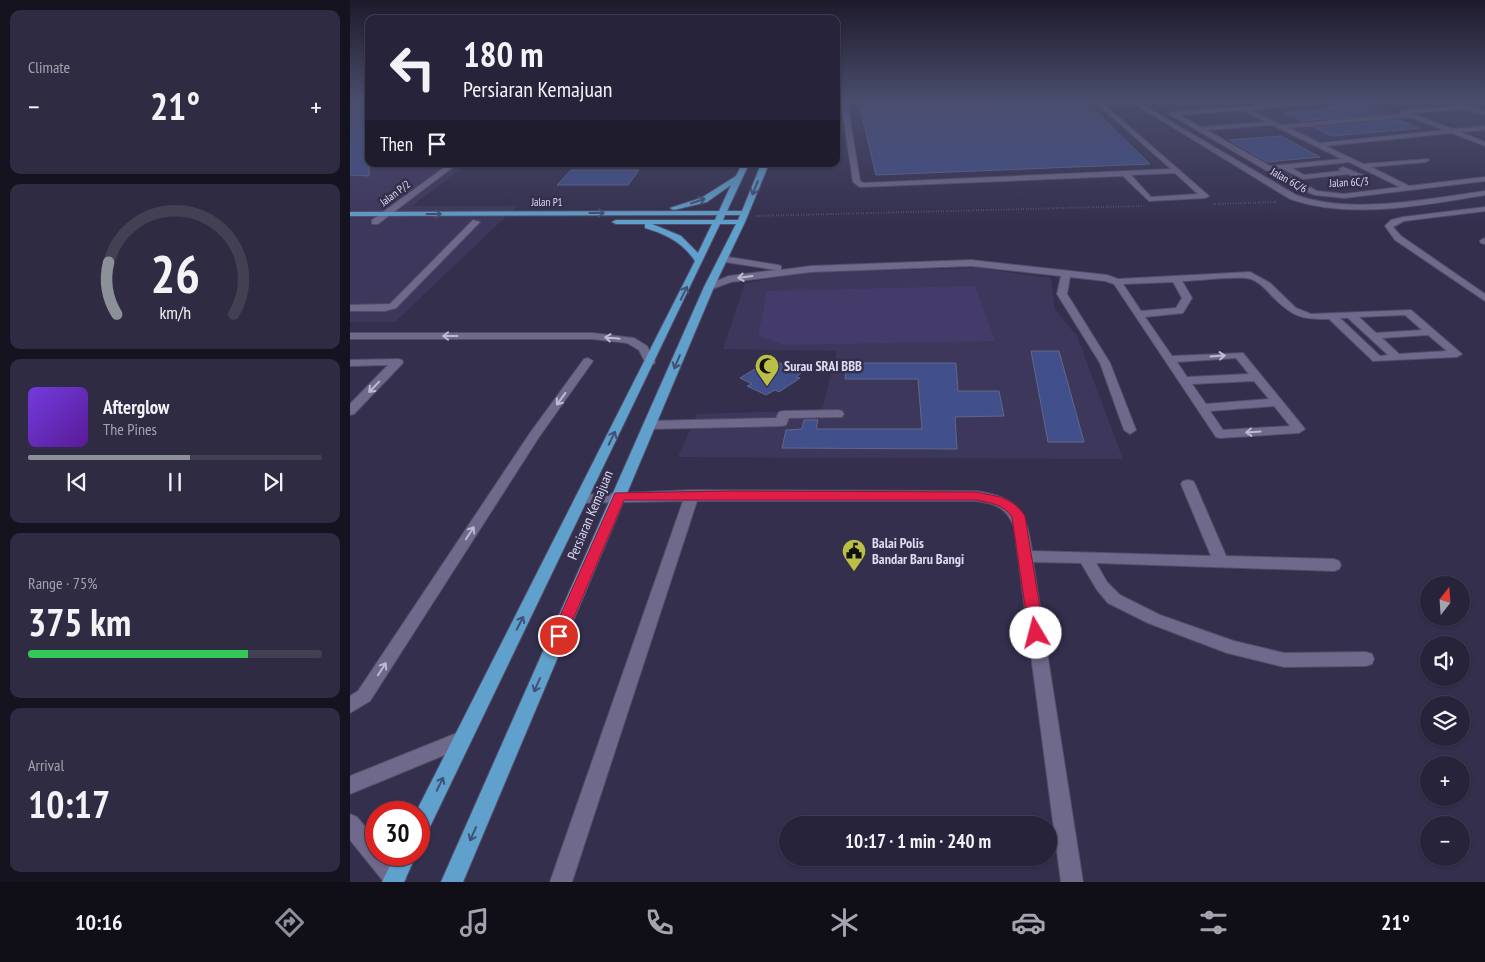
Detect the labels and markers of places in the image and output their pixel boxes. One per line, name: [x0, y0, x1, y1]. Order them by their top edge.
mosque icon: Surau SRAI BBB: [754, 353, 780, 387]
place label: Surau SRAI BBB: [784, 357, 862, 375]
place label: Balai Polis Bandar Baru Bangi: [872, 534, 964, 568]
public building icon: Balai Polis Bandar Baru Bangi: [841, 538, 867, 572]
pin: [538, 615, 580, 657]

